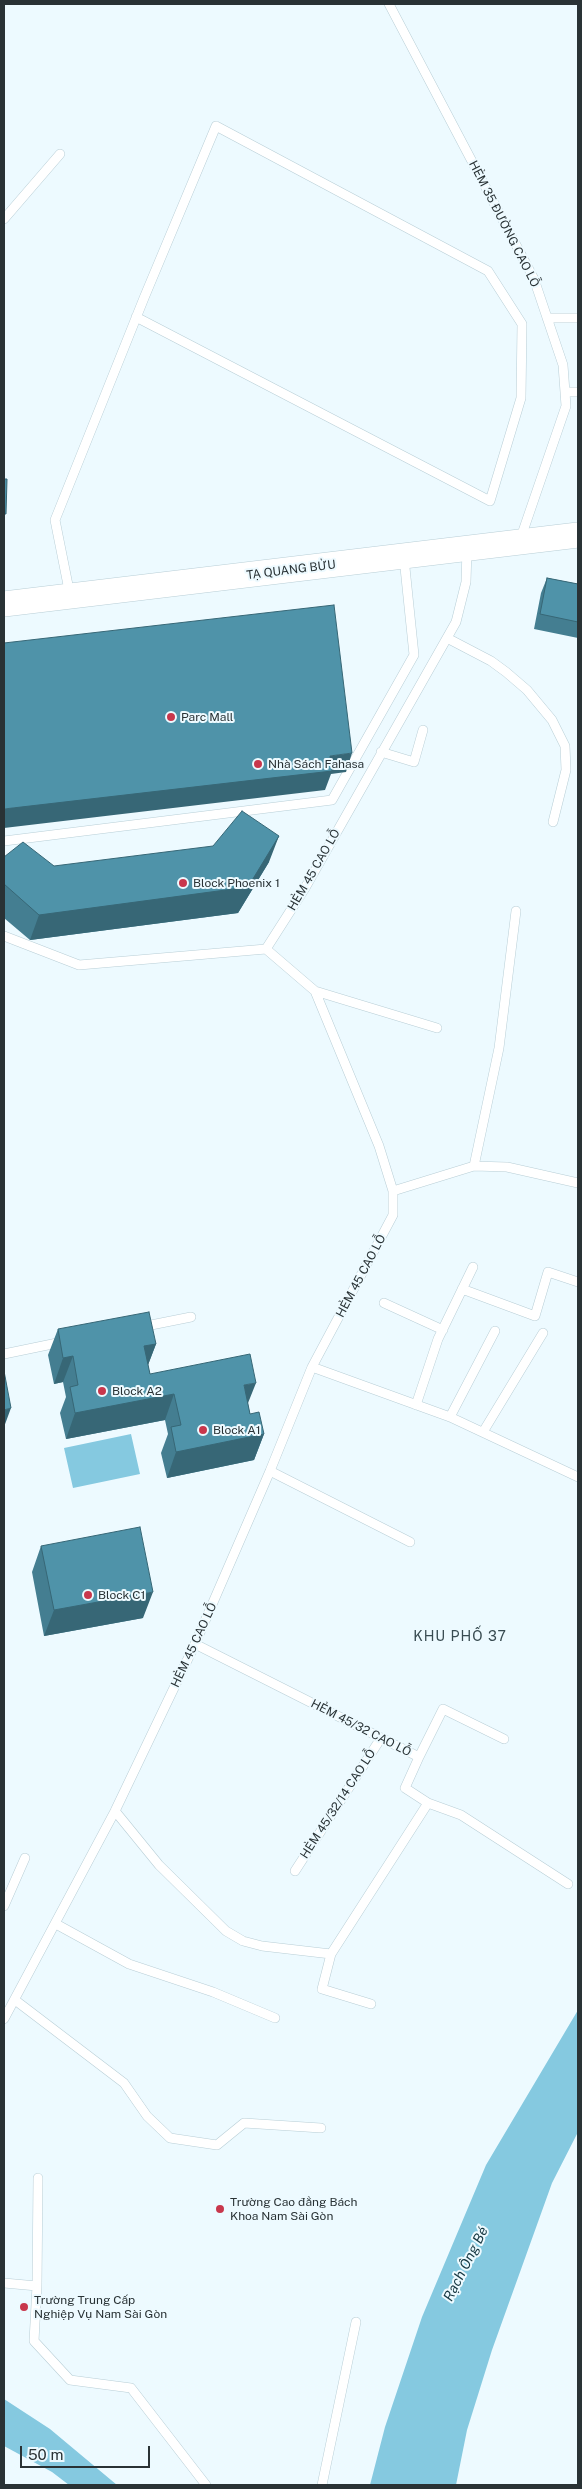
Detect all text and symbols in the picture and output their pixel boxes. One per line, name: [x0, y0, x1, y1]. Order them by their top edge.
street label: HẺM 35 ĐƯỜNG CAO LỖ: [466, 158, 542, 290]
street label: TẠ QUANG BỬU: [246, 557, 336, 583]
place label: Parc Mall: [181, 710, 234, 724]
marker: Parc Mall: [165, 711, 177, 723]
place label: Nhà Sách Fahasa: [268, 757, 364, 771]
marker: Nhà Sách Fahasa: [252, 758, 264, 770]
street label: HẺM 45 CAO LỖ: [285, 827, 343, 913]
place label: Block Phoenix 1: [193, 876, 280, 890]
marker: Block Phoenix 1: [177, 877, 189, 889]
street label: HẺM 45 CAO LỖ: [333, 1232, 389, 1320]
place label: Block A2: [112, 1384, 162, 1398]
marker: Block A2: [96, 1385, 108, 1397]
place label: Block A1: [213, 1423, 261, 1437]
marker: Block A1: [197, 1424, 209, 1436]
place label: Block C1: [98, 1588, 145, 1602]
marker: Block C1: [82, 1589, 94, 1601]
street label: HẺM 45 CAO LỖ: [168, 1600, 220, 1690]
district label: KHU PHỐ 37: [412, 1629, 508, 1645]
street label: HẺM 45/32 CAO LỖ: [308, 1696, 414, 1760]
street label: HẺM 45/32/14 CAO LỖ: [297, 1747, 379, 1861]
place label: Trường Cao đẳng Bách Khoa Nam Sài Gòn: [230, 2195, 357, 2223]
marker: Trường Cao đẳng Bách Khoa Nam Sài Gòn: [214, 2203, 226, 2215]
water label: Rạch Ông Bé: [440, 2224, 492, 2304]
place label: Trường Trung Cấp Nghiệp Vụ Nam Sài Gòn: [34, 2293, 167, 2321]
marker: Trường Trung Cấp Nghiệp Vụ Nam Sài Gòn: [18, 2301, 30, 2313]
scale bar: [22, 2436, 152, 2468]
text: 50 m: [28, 2446, 63, 2463]

